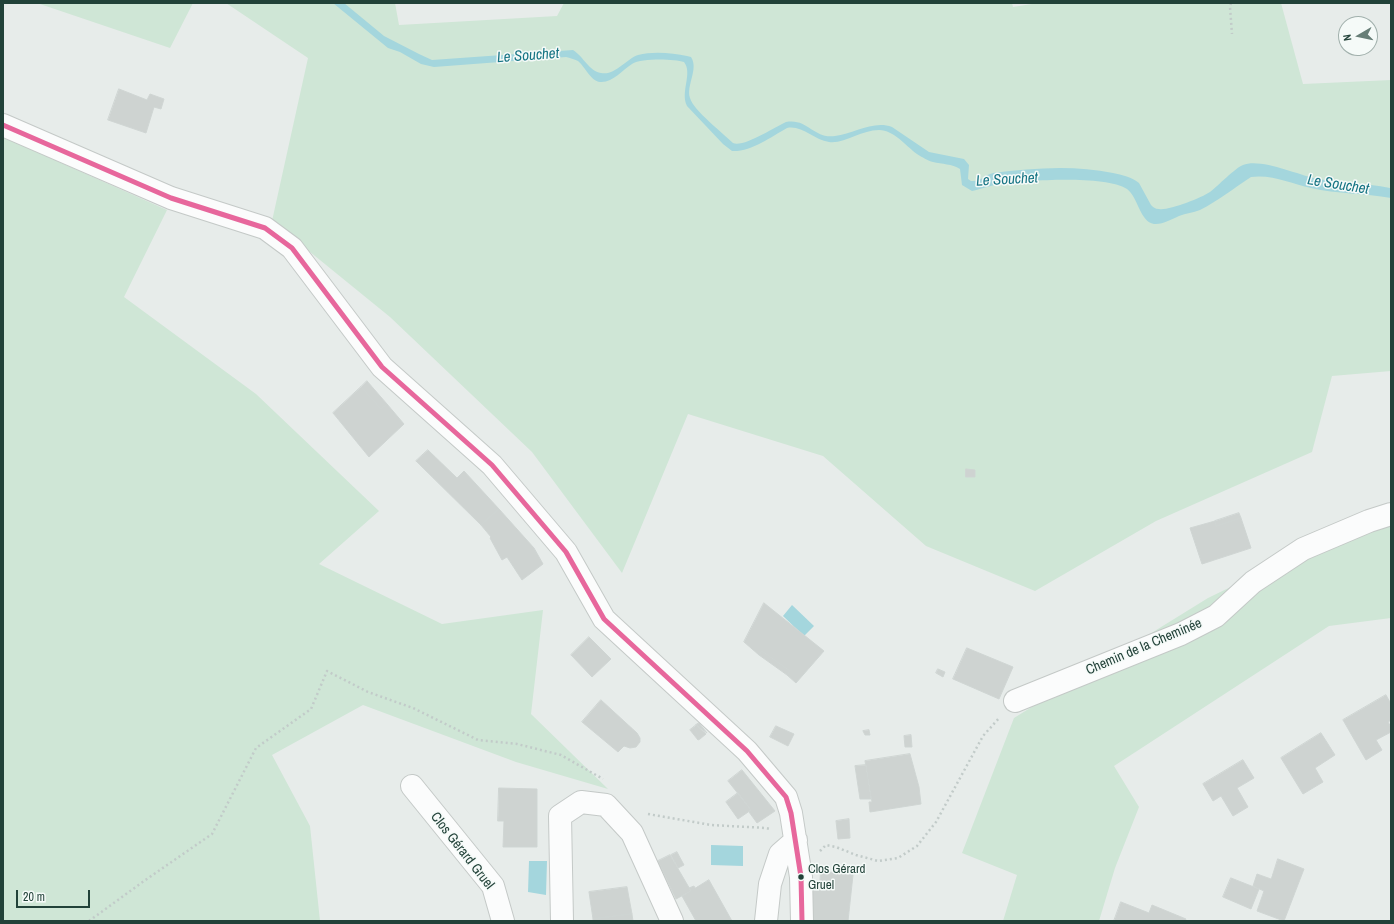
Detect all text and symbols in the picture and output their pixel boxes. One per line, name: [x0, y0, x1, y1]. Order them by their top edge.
north arrow: [1338, 16, 1378, 56]
text: N: [1340, 33, 1355, 42]
water label: Le Souchet: [496, 45, 560, 67]
water label: Le Souchet: [975, 169, 1039, 191]
water label: Le Souchet: [1306, 171, 1370, 199]
street label: Chemin de la Cheminée: [1083, 615, 1205, 679]
street label: Clos Gérard Gruel: [427, 809, 497, 893]
place label: Clos Gérard Gruel: [808, 862, 865, 893]
marker: Clos Gérard Gruel: [796, 872, 806, 882]
scale bar: [18, 882, 92, 908]
text: 20 m: [23, 889, 45, 905]

